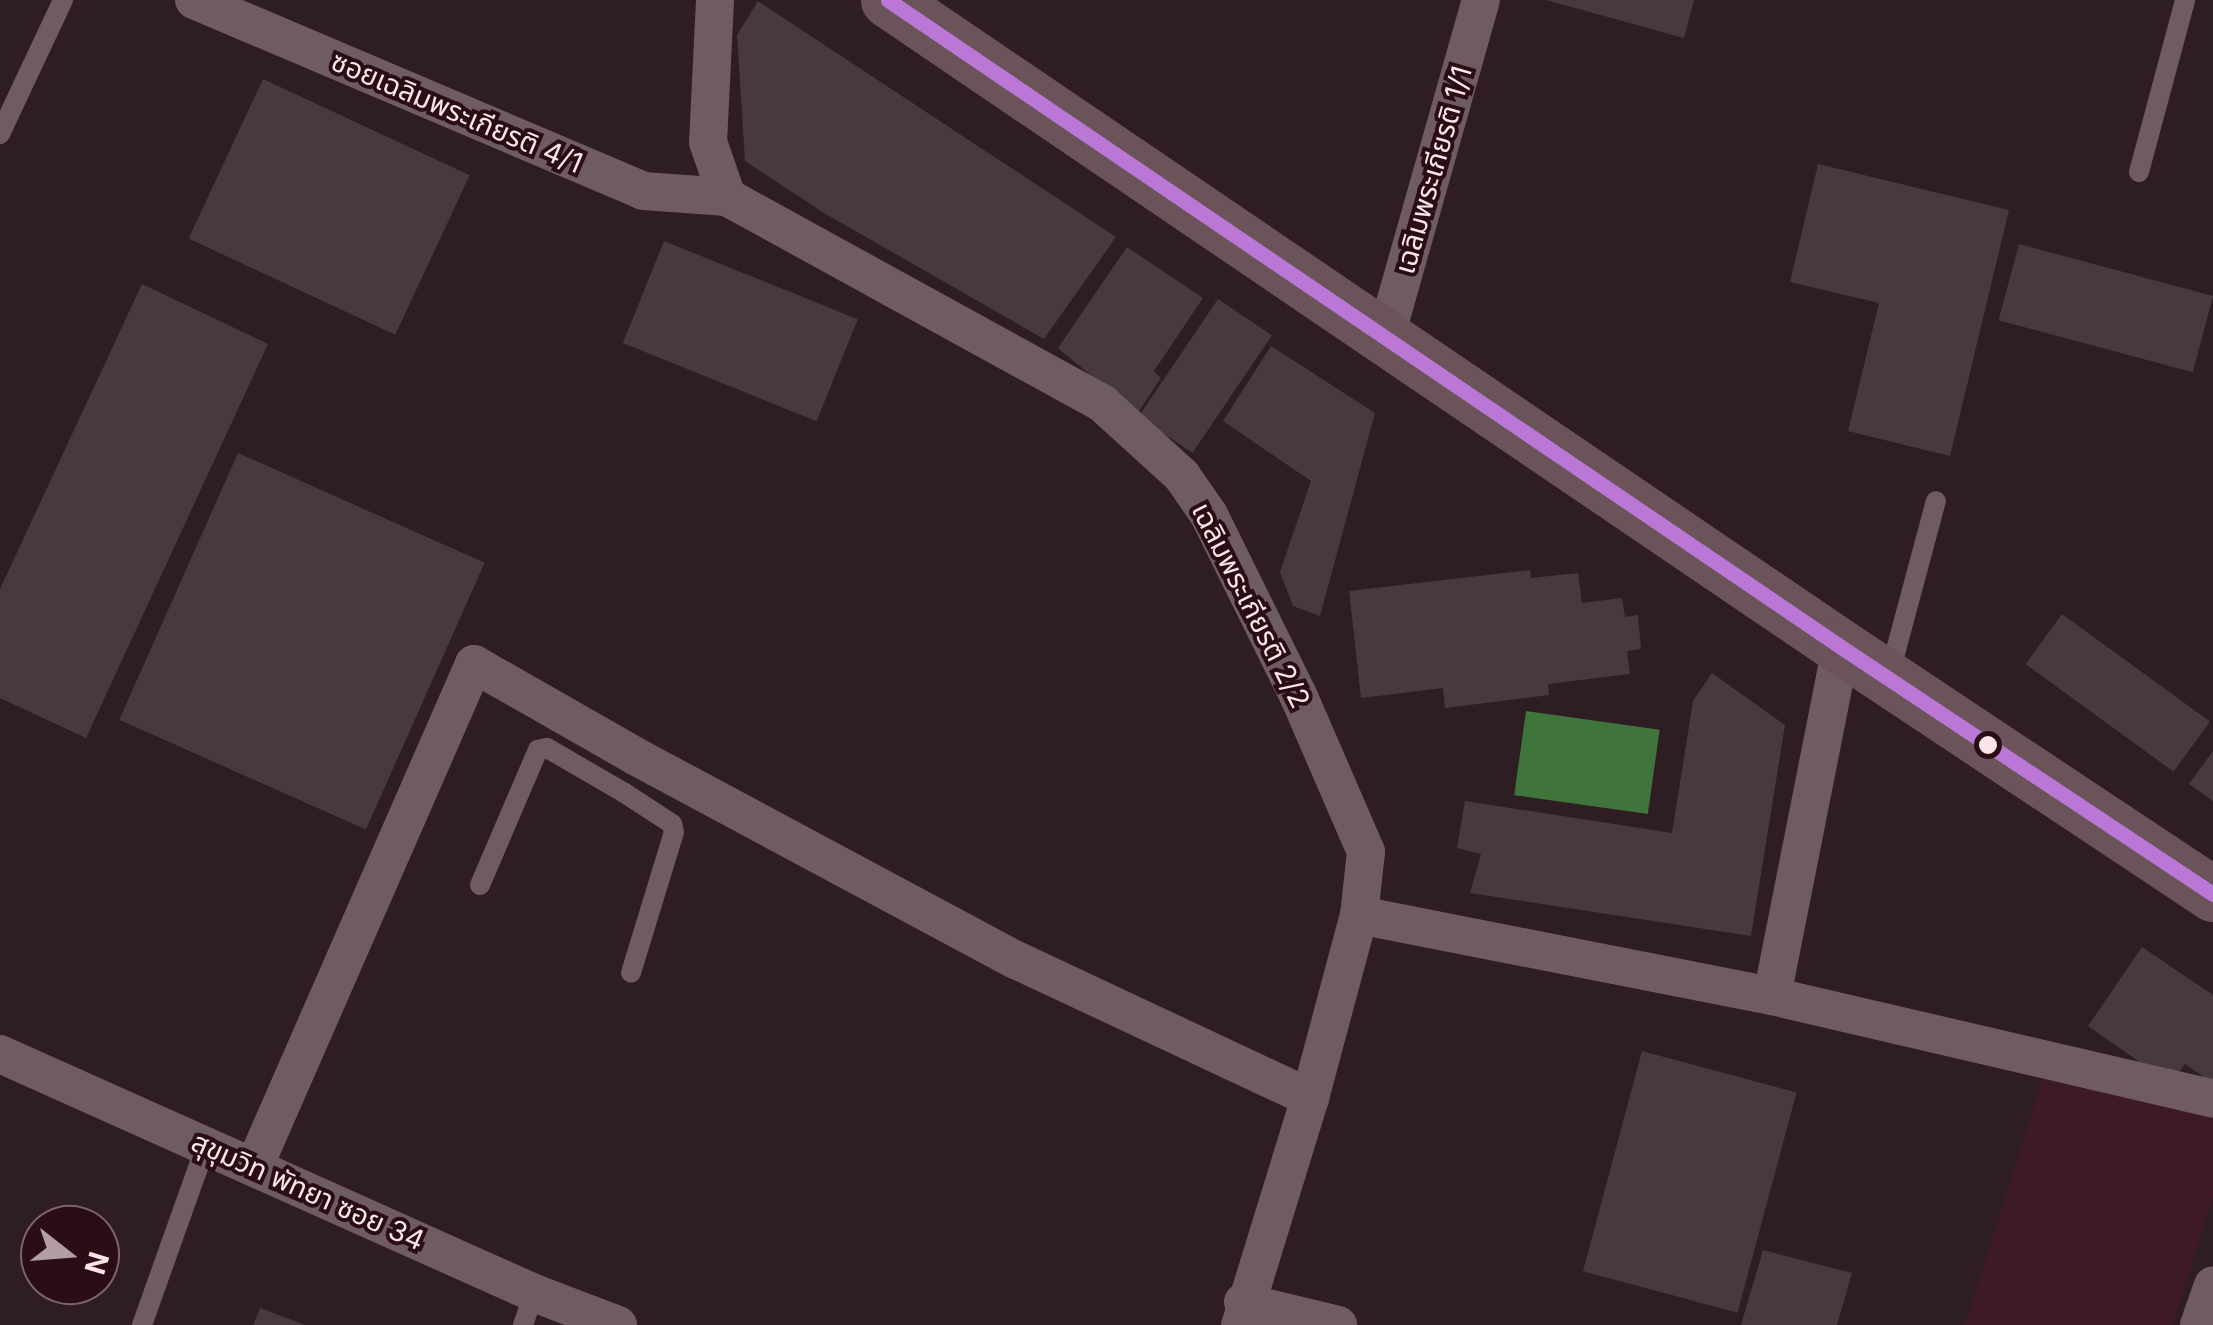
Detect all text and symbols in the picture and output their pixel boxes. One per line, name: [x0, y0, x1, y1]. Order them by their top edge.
street label: ซอยเฉลิมพระเกียรติ 4/1: [326, 44, 588, 180]
street label: เฉลิมพระเกียรติ 1/1: [1387, 62, 1479, 278]
street label: เฉลิมพระเกียรติ 2/2: [1185, 497, 1317, 713]
unlabelled marker: [1978, 735, 1998, 755]
street label: สุขุมวิท พัทยา ซอย 34: [186, 1125, 430, 1257]
north arrow: [20, 1205, 120, 1305]
text: N: [77, 1248, 116, 1278]

